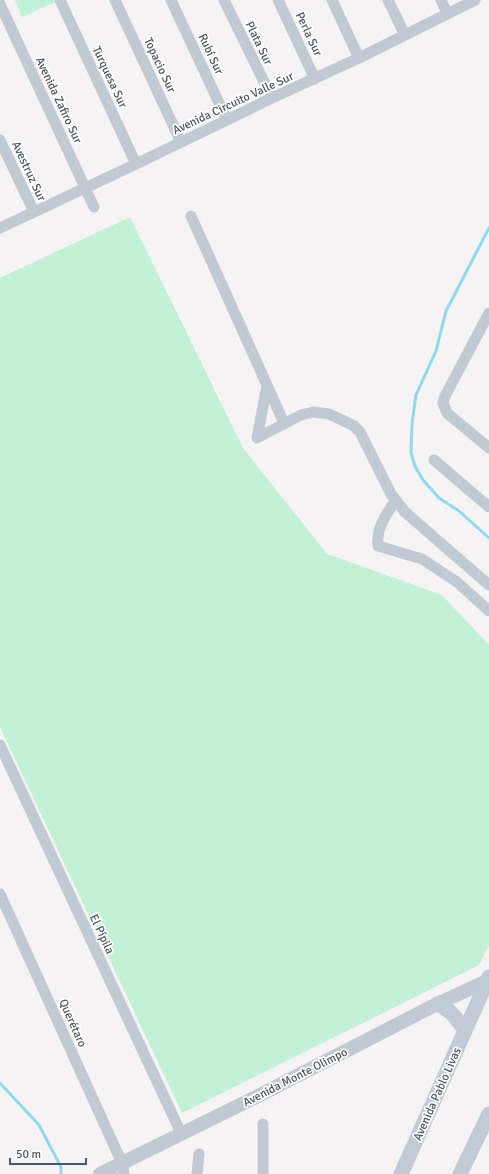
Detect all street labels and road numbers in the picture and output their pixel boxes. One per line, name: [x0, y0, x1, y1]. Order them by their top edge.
street label: Perla Sur: [292, 10, 325, 59]
street label: Plata Sur: [242, 19, 276, 68]
street label: Rubí Sur: [195, 31, 227, 78]
street label: Topacio Sur: [140, 35, 179, 96]
street label: Turquesa Sur: [89, 44, 131, 111]
street label: Avenida Zafiro Sur: [32, 55, 85, 146]
street label: Avenida Circuito Valle Sur: [170, 69, 297, 138]
street label: Avestruz Sur: [8, 139, 49, 204]
street label: El Pípila: [86, 912, 117, 957]
street label: Querétaro: [55, 997, 90, 1050]
street label: Avenida Monte Olimpo: [240, 1045, 350, 1110]
street label: Avenida Pablo Livas: [410, 1045, 465, 1143]

